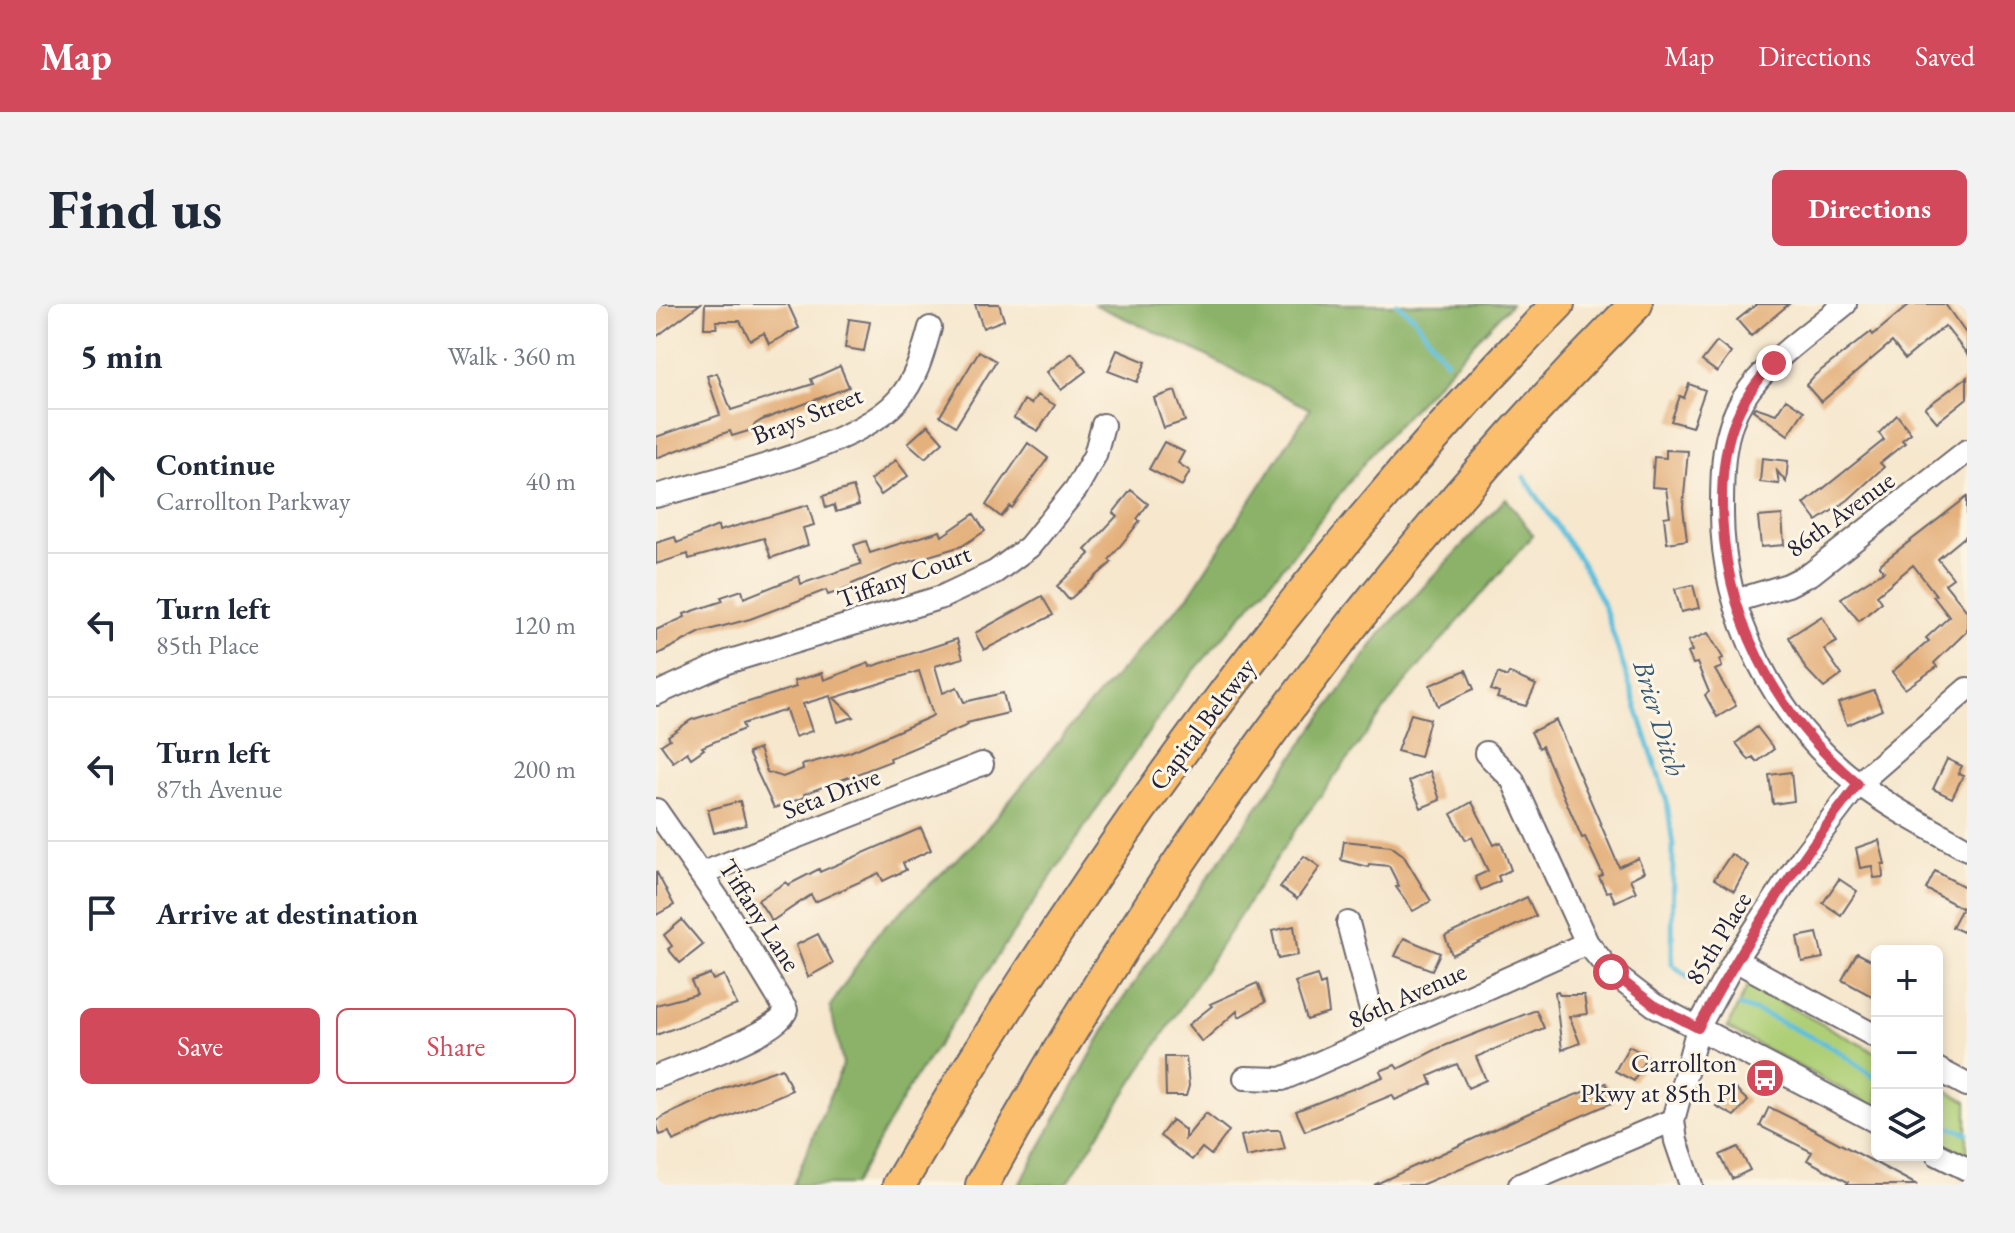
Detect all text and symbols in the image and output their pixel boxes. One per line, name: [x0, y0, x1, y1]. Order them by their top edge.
text: Map: [40, 32, 112, 81]
text: Map: [1664, 38, 1714, 74]
text: Directions: [1758, 38, 1871, 74]
text: Saved: [1915, 38, 1975, 74]
button: Directions: [1772, 170, 1967, 246]
text: Find us: [48, 172, 222, 245]
text: 5 min: [80, 334, 163, 378]
text: Walk · 360 m: [448, 339, 576, 373]
route end: [1756, 345, 1792, 381]
street label: Brays Street: [747, 377, 867, 453]
text: Continue: [156, 445, 275, 484]
icon: ahead: [80, 459, 124, 503]
street label: 86th Avenue: [1779, 463, 1901, 565]
text: 40 m: [526, 464, 576, 498]
text: Carrollton Parkway: [156, 484, 350, 518]
street label: Tiffany Court: [833, 536, 975, 616]
text: Turn left: [156, 589, 270, 628]
icon: left: [80, 603, 124, 647]
text: 120 m: [513, 608, 576, 642]
text: 85th Place: [156, 628, 259, 662]
street label: Capital Beltway: [1141, 650, 1263, 797]
water label: Brier Ditch: [1625, 655, 1695, 781]
text: Turn left: [156, 733, 270, 772]
icon: left: [80, 747, 124, 791]
text: 200 m: [513, 752, 576, 786]
street label: Seta Drive: [778, 759, 884, 827]
text: 87th Avenue: [156, 772, 282, 806]
street label: Tiffany Lane: [711, 852, 809, 978]
street label: 85th Place: [1677, 885, 1759, 991]
icon: arrive: [80, 891, 124, 935]
text: Arrive at destination: [156, 894, 418, 933]
map controls: [1871, 945, 1943, 1161]
button: +: [1871, 945, 1943, 1017]
street label: 86th Avenue: [1342, 954, 1472, 1036]
route start: [1593, 954, 1629, 990]
button: Save: [80, 1008, 320, 1084]
button: Share: [336, 1008, 576, 1084]
button: −: [1871, 1017, 1943, 1089]
place label: Carrollton Pkwy at 85th Pl: [1580, 1046, 1737, 1110]
bus stop icon: Carrollton Pkwy at 85th Pl: [1744, 1057, 1786, 1099]
button: layers: [1871, 1089, 1943, 1161]

